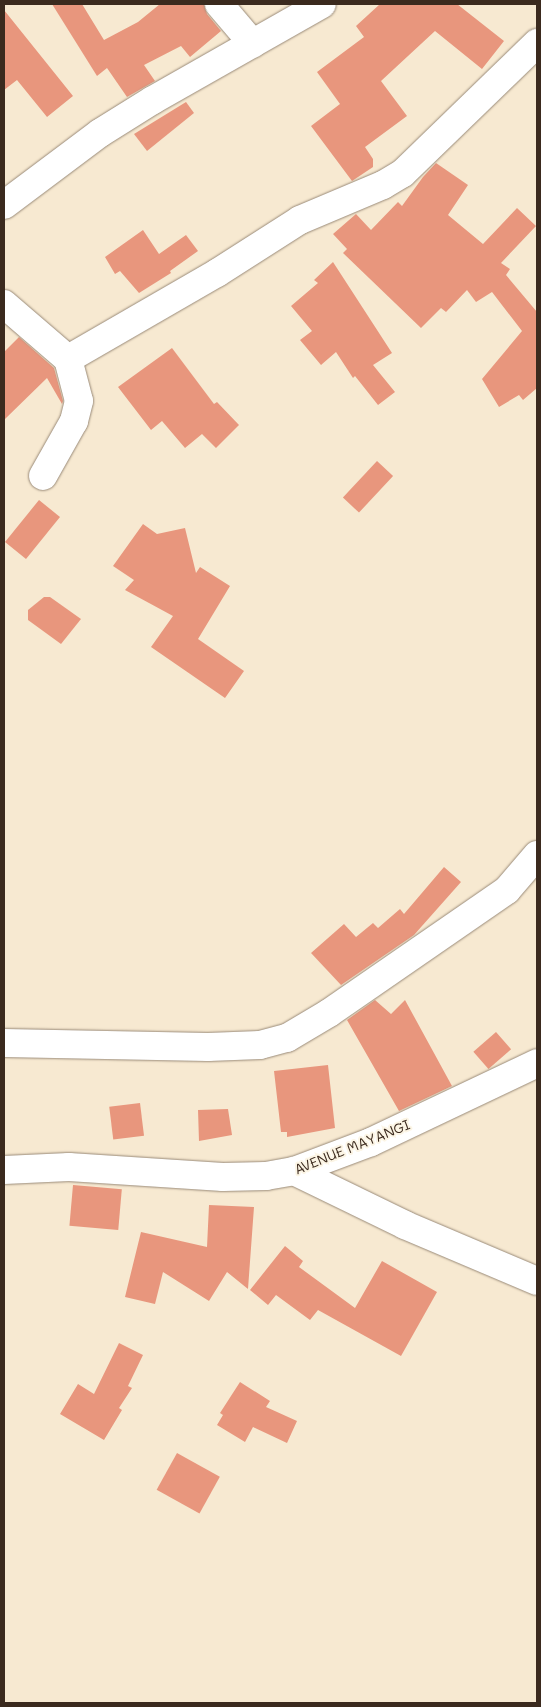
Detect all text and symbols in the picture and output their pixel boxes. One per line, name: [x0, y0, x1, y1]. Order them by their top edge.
street label: AVENUE MAYANGI: [292, 1116, 412, 1178]

